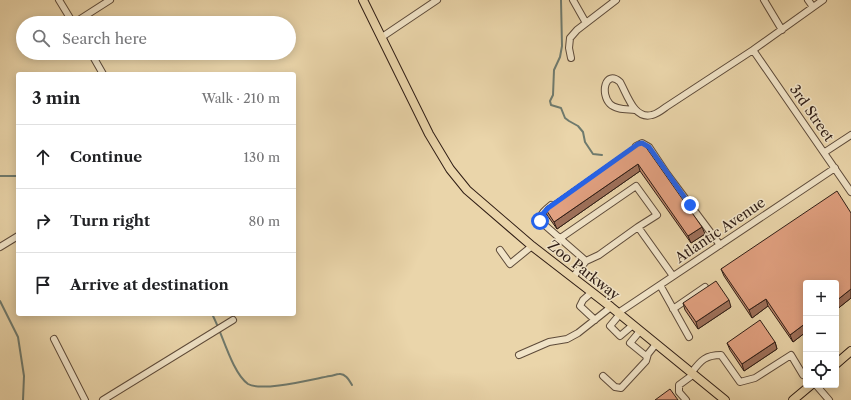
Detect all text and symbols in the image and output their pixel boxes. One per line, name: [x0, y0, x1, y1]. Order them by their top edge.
search box: [16, 16, 296, 60]
icon: search: [30, 27, 52, 49]
text: Search here: [62, 29, 147, 48]
street label: 3rd Street: [786, 81, 838, 145]
text: 3 min: [32, 88, 81, 108]
text: Walk · 210 m: [202, 90, 280, 106]
icon: ahead: [32, 146, 54, 168]
text: Continue: [70, 147, 142, 166]
text: 130 m: [244, 149, 280, 165]
street label: Atlantic Avenue: [671, 193, 769, 267]
route end: [681, 196, 699, 214]
icon: right: [32, 210, 54, 232]
text: Turn right: [70, 211, 150, 230]
route start: [531, 212, 549, 230]
text: 80 m: [248, 213, 280, 229]
street label: Zoo Parkway: [544, 236, 624, 304]
icon: arrive: [32, 274, 54, 296]
text: Arrive at destination: [70, 275, 229, 294]
map controls: [803, 280, 839, 388]
button: +: [803, 280, 839, 316]
button: −: [803, 316, 839, 352]
button: locate: [803, 352, 839, 388]

